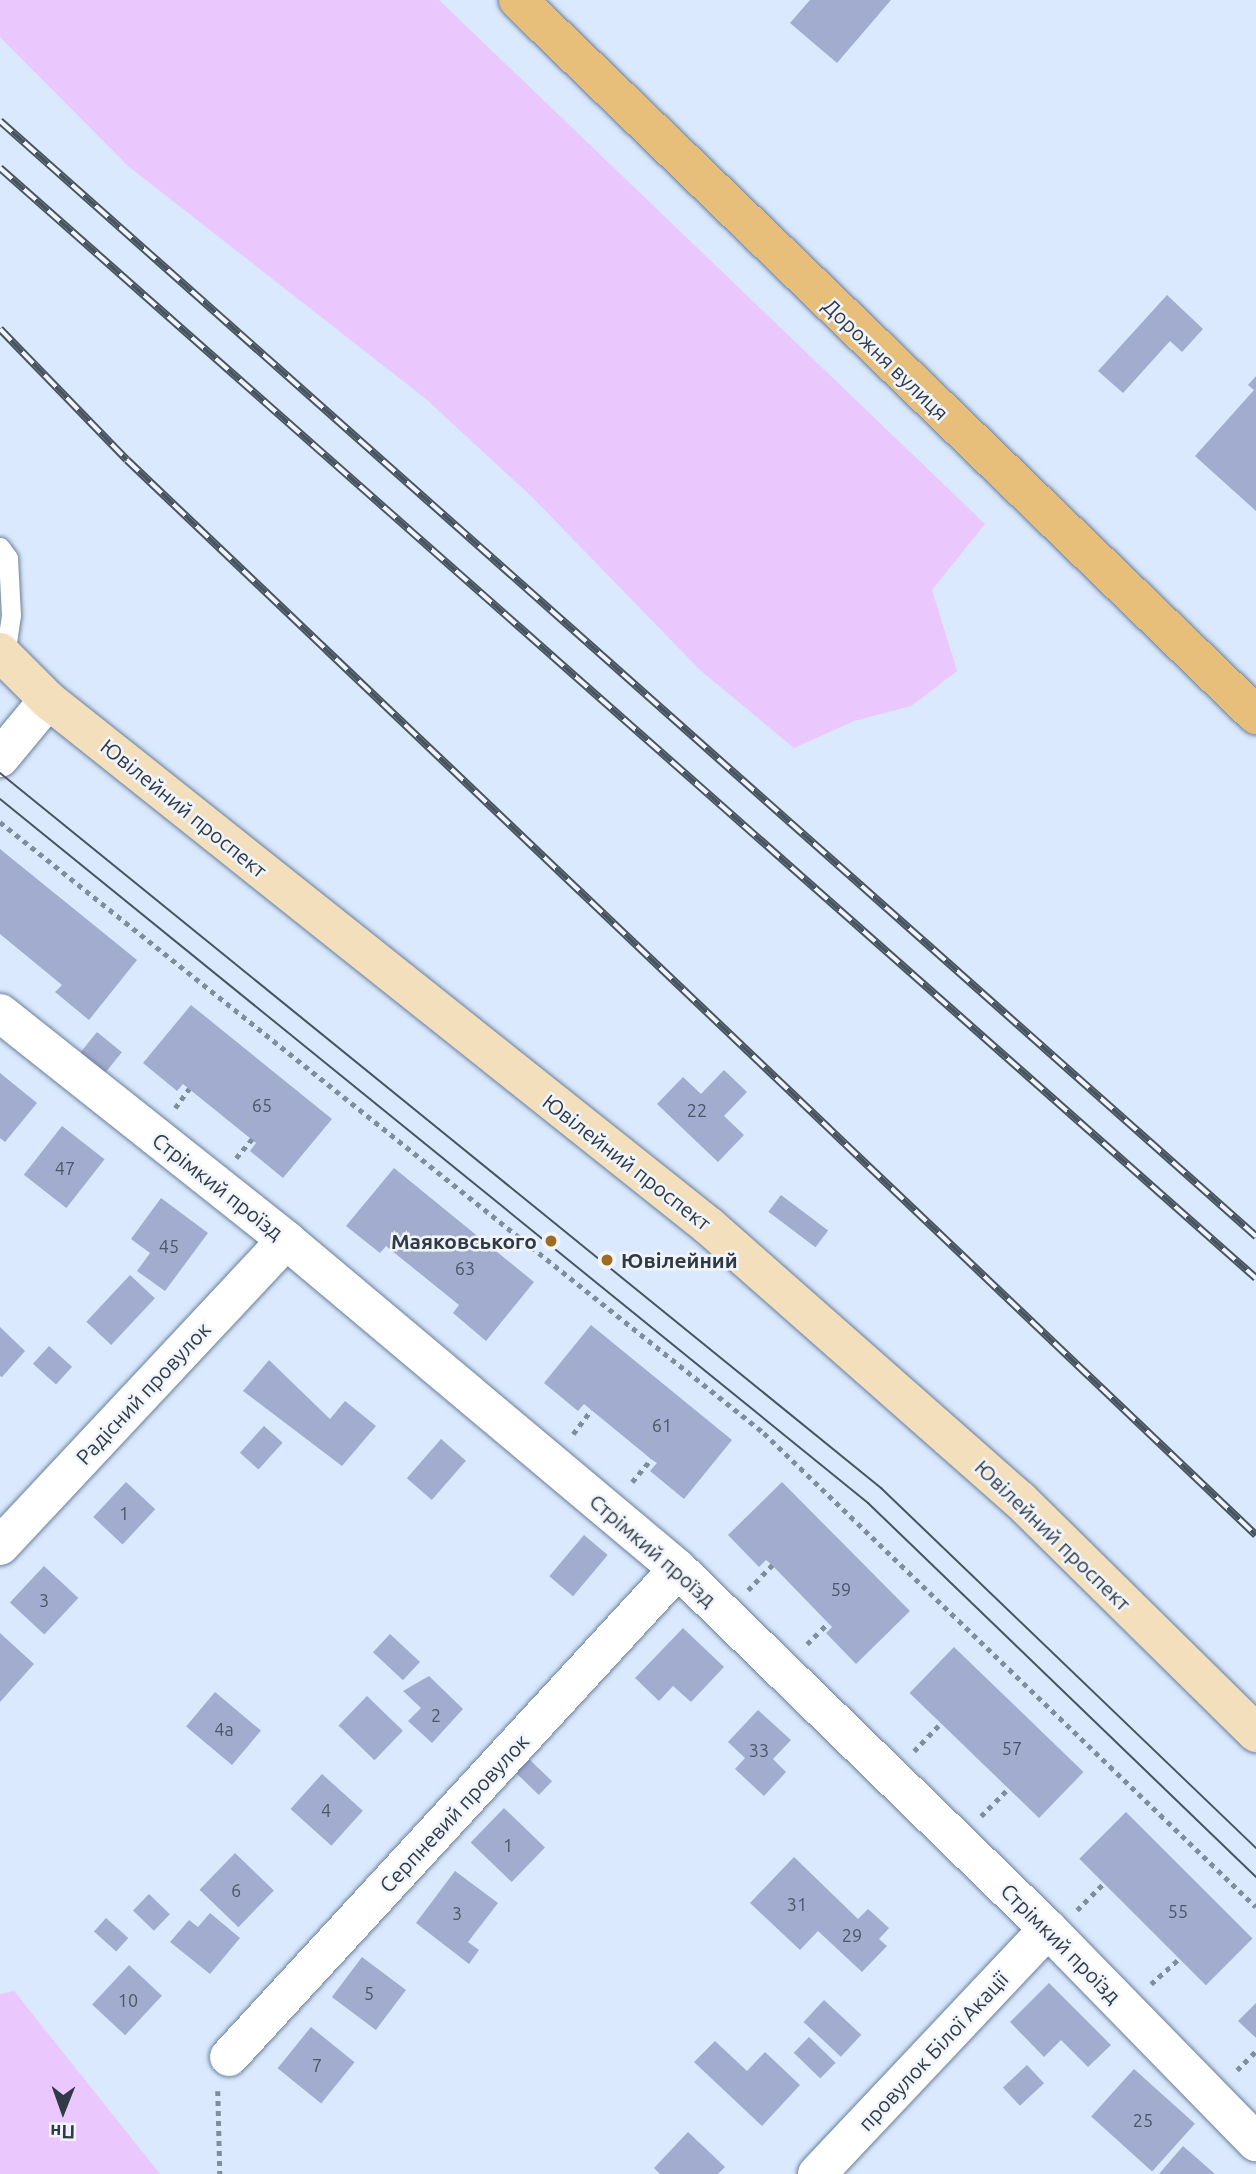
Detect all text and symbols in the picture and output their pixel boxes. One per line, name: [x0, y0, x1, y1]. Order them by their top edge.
street label: Дорожня вулиця: [818, 293, 954, 425]
street label: Ювілейний проспект: [96, 733, 272, 883]
street label: Ювілейний проспект: [538, 1088, 716, 1236]
house number: 65: [252, 1094, 272, 1116]
house number: 22: [687, 1099, 707, 1121]
street label: Стрімкий проїзд: [148, 1127, 288, 1245]
house number: 47: [55, 1157, 75, 1179]
place label: Маяковського: [391, 1228, 537, 1254]
marker: Маяковського: [543, 1233, 559, 1249]
house number: 45: [159, 1235, 179, 1257]
place label: Ювілейний: [621, 1247, 738, 1273]
marker: Ювілейний: [599, 1252, 615, 1268]
house number: 63: [455, 1257, 475, 1279]
street label: Радісний провулок: [70, 1317, 216, 1469]
house number: 61: [652, 1414, 672, 1436]
street label: Ювілейний проспект: [970, 1454, 1136, 1616]
street label: Стрімкий проїзд: [585, 1488, 721, 1612]
house number: 1: [119, 1502, 129, 1524]
house number: 59: [831, 1578, 851, 1600]
house number: 3: [39, 1589, 49, 1611]
house number: 2: [431, 1704, 441, 1726]
house number: 4а: [214, 1718, 234, 1740]
street label: Серпневий провулок: [374, 1729, 534, 1897]
house number: 57: [1002, 1737, 1022, 1759]
house number: 33: [749, 1739, 769, 1761]
house number: 4: [321, 1799, 331, 1821]
house number: 1: [503, 1834, 513, 1856]
street label: Стрімкий проїзд: [996, 1878, 1126, 2008]
house number: 6: [231, 1879, 241, 1901]
house number: 31: [787, 1893, 807, 1915]
house number: 55: [1168, 1900, 1188, 1922]
house number: 3: [452, 1902, 462, 1924]
house number: 29: [842, 1924, 862, 1946]
street label: провулок Білої Акації: [853, 1966, 1013, 2136]
house number: 5: [364, 1982, 374, 2004]
house number: 10: [118, 1989, 138, 2011]
house number: 7: [312, 2054, 322, 2076]
north arrow: [28, 2076, 98, 2146]
house number: 25: [1133, 2109, 1153, 2131]
text: Пн: [50, 2121, 75, 2143]

